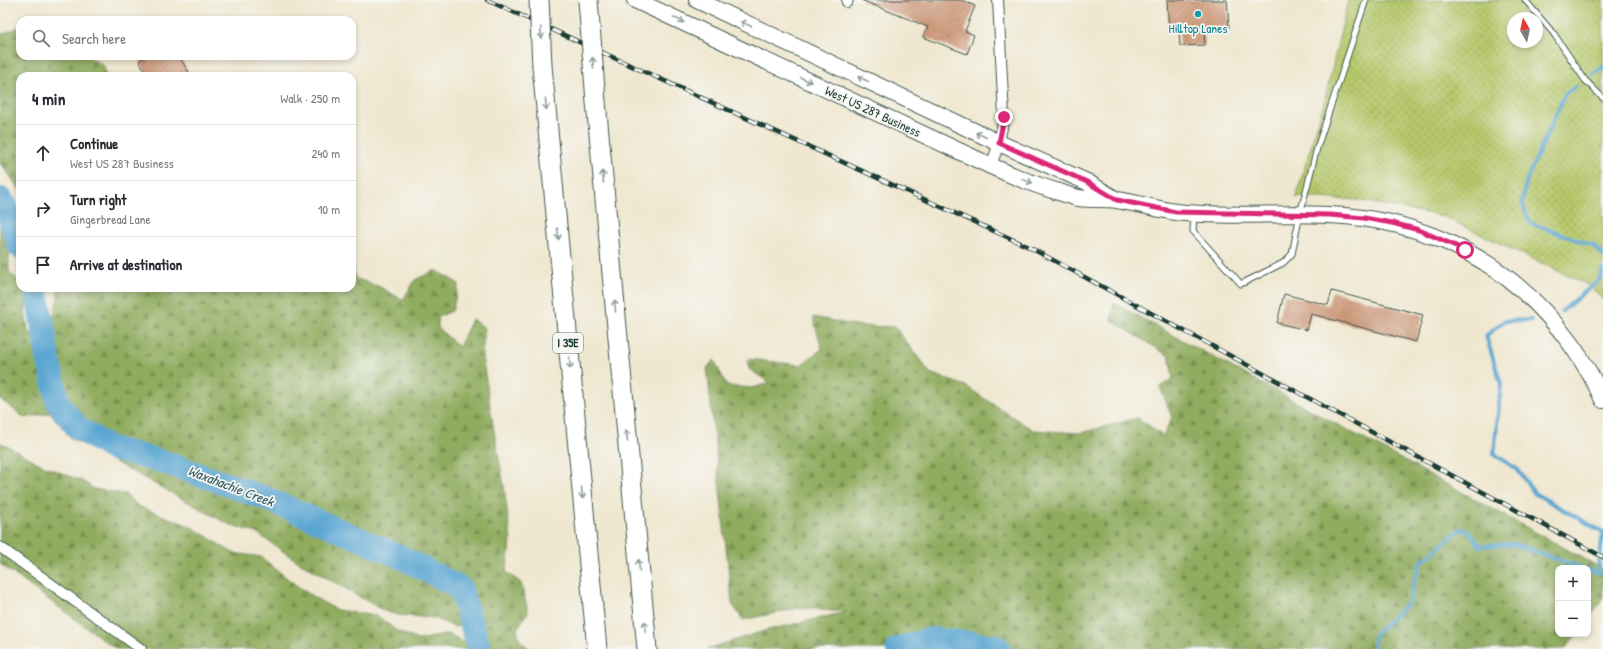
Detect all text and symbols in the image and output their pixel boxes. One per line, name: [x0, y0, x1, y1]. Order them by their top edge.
marker: Hilltop Lanes: [1193, 9, 1203, 19]
north arrow: [1507, 12, 1543, 48]
search box: [16, 16, 356, 60]
one-way arrow: [672, 17, 684, 24]
place label: Hilltop Lanes: [1169, 19, 1227, 37]
one-way arrow: [740, 20, 752, 27]
one-way arrow: [537, 26, 544, 39]
icon: search: [30, 27, 52, 49]
text: Search here: [62, 28, 126, 49]
one-way arrow: [589, 57, 597, 70]
one-way arrow: [858, 75, 870, 82]
one-way arrow: [800, 77, 812, 84]
street label: West US 287 Business: [822, 81, 924, 141]
text: 4 min: [32, 87, 65, 110]
text: Walk · 250 m: [280, 89, 340, 107]
one-way arrow: [543, 97, 550, 110]
route end: [995, 108, 1013, 126]
one-way arrow: [975, 131, 987, 138]
text: Continue: [70, 133, 118, 154]
icon: ahead: [32, 142, 54, 164]
text: 240 m: [311, 144, 340, 162]
text: West US 287 Business: [70, 154, 174, 172]
one-way arrow: [600, 171, 607, 184]
one-way arrow: [1020, 178, 1032, 186]
text: Turn right: [70, 189, 126, 210]
icon: right: [32, 198, 54, 220]
text: 10 m: [318, 200, 340, 218]
text: Gingerbread Lane: [70, 210, 151, 228]
one-way arrow: [555, 227, 562, 240]
route start: [1456, 241, 1474, 259]
icon: arrive: [32, 254, 54, 276]
text: Arrive at destination: [70, 254, 182, 275]
one-way arrow: [612, 300, 619, 313]
road number: I 35E: [553, 333, 583, 353]
one-way arrow: [566, 356, 573, 369]
one-way arrow: [624, 430, 631, 443]
water label: Waxahachie Creek: [186, 460, 278, 511]
one-way arrow: [578, 486, 586, 499]
one-way arrow: [636, 559, 643, 572]
map controls: [1555, 565, 1591, 637]
button: +: [1555, 565, 1591, 601]
button: −: [1555, 601, 1591, 637]
one-way arrow: [641, 621, 649, 634]

